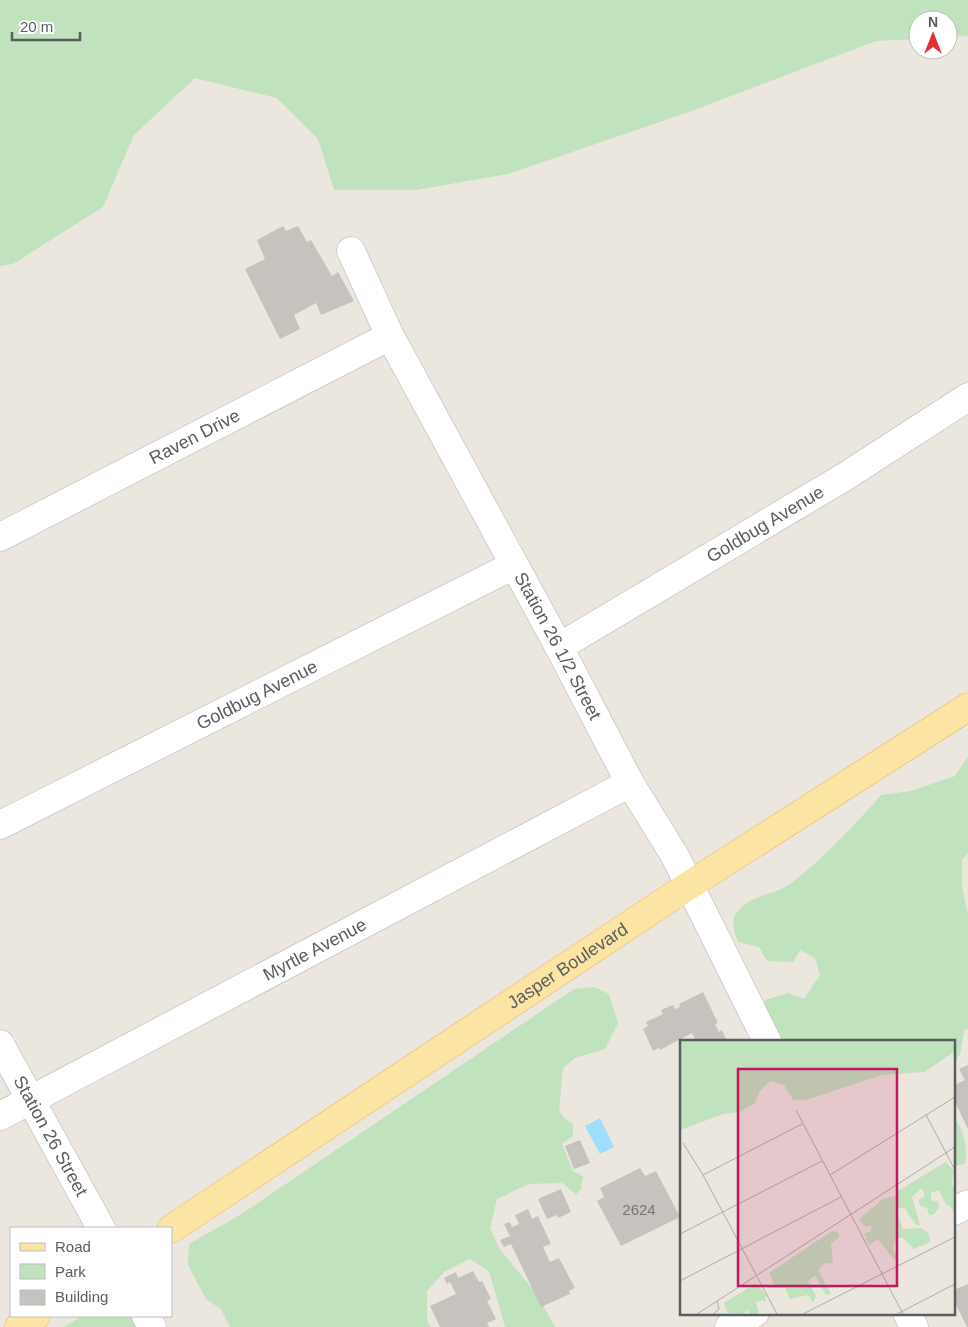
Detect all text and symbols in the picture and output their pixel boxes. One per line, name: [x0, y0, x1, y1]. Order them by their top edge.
scale bar: [12, 10, 80, 42]
north arrow: [908, 10, 958, 60]
text: N: [928, 14, 938, 30]
text: 20 m: [20, 18, 53, 35]
street label: Raven Drive: [146, 405, 243, 468]
street label: Goldbug Avenue: [703, 482, 827, 567]
street label: Station 26 1/2 Street: [510, 569, 605, 723]
street label: Goldbug Avenue: [193, 656, 321, 734]
street label: Myrtle Avenue: [260, 914, 370, 985]
street label: Jasper Boulevard: [504, 919, 632, 1013]
inset map: [680, 1040, 956, 1314]
street label: Station 26 Street: [9, 1072, 92, 1200]
house number: 2624: [622, 1201, 656, 1218]
legend: [10, 1227, 172, 1317]
text: Road: [55, 1238, 91, 1255]
text: Park: [55, 1263, 86, 1280]
text: Building: [55, 1288, 108, 1305]

